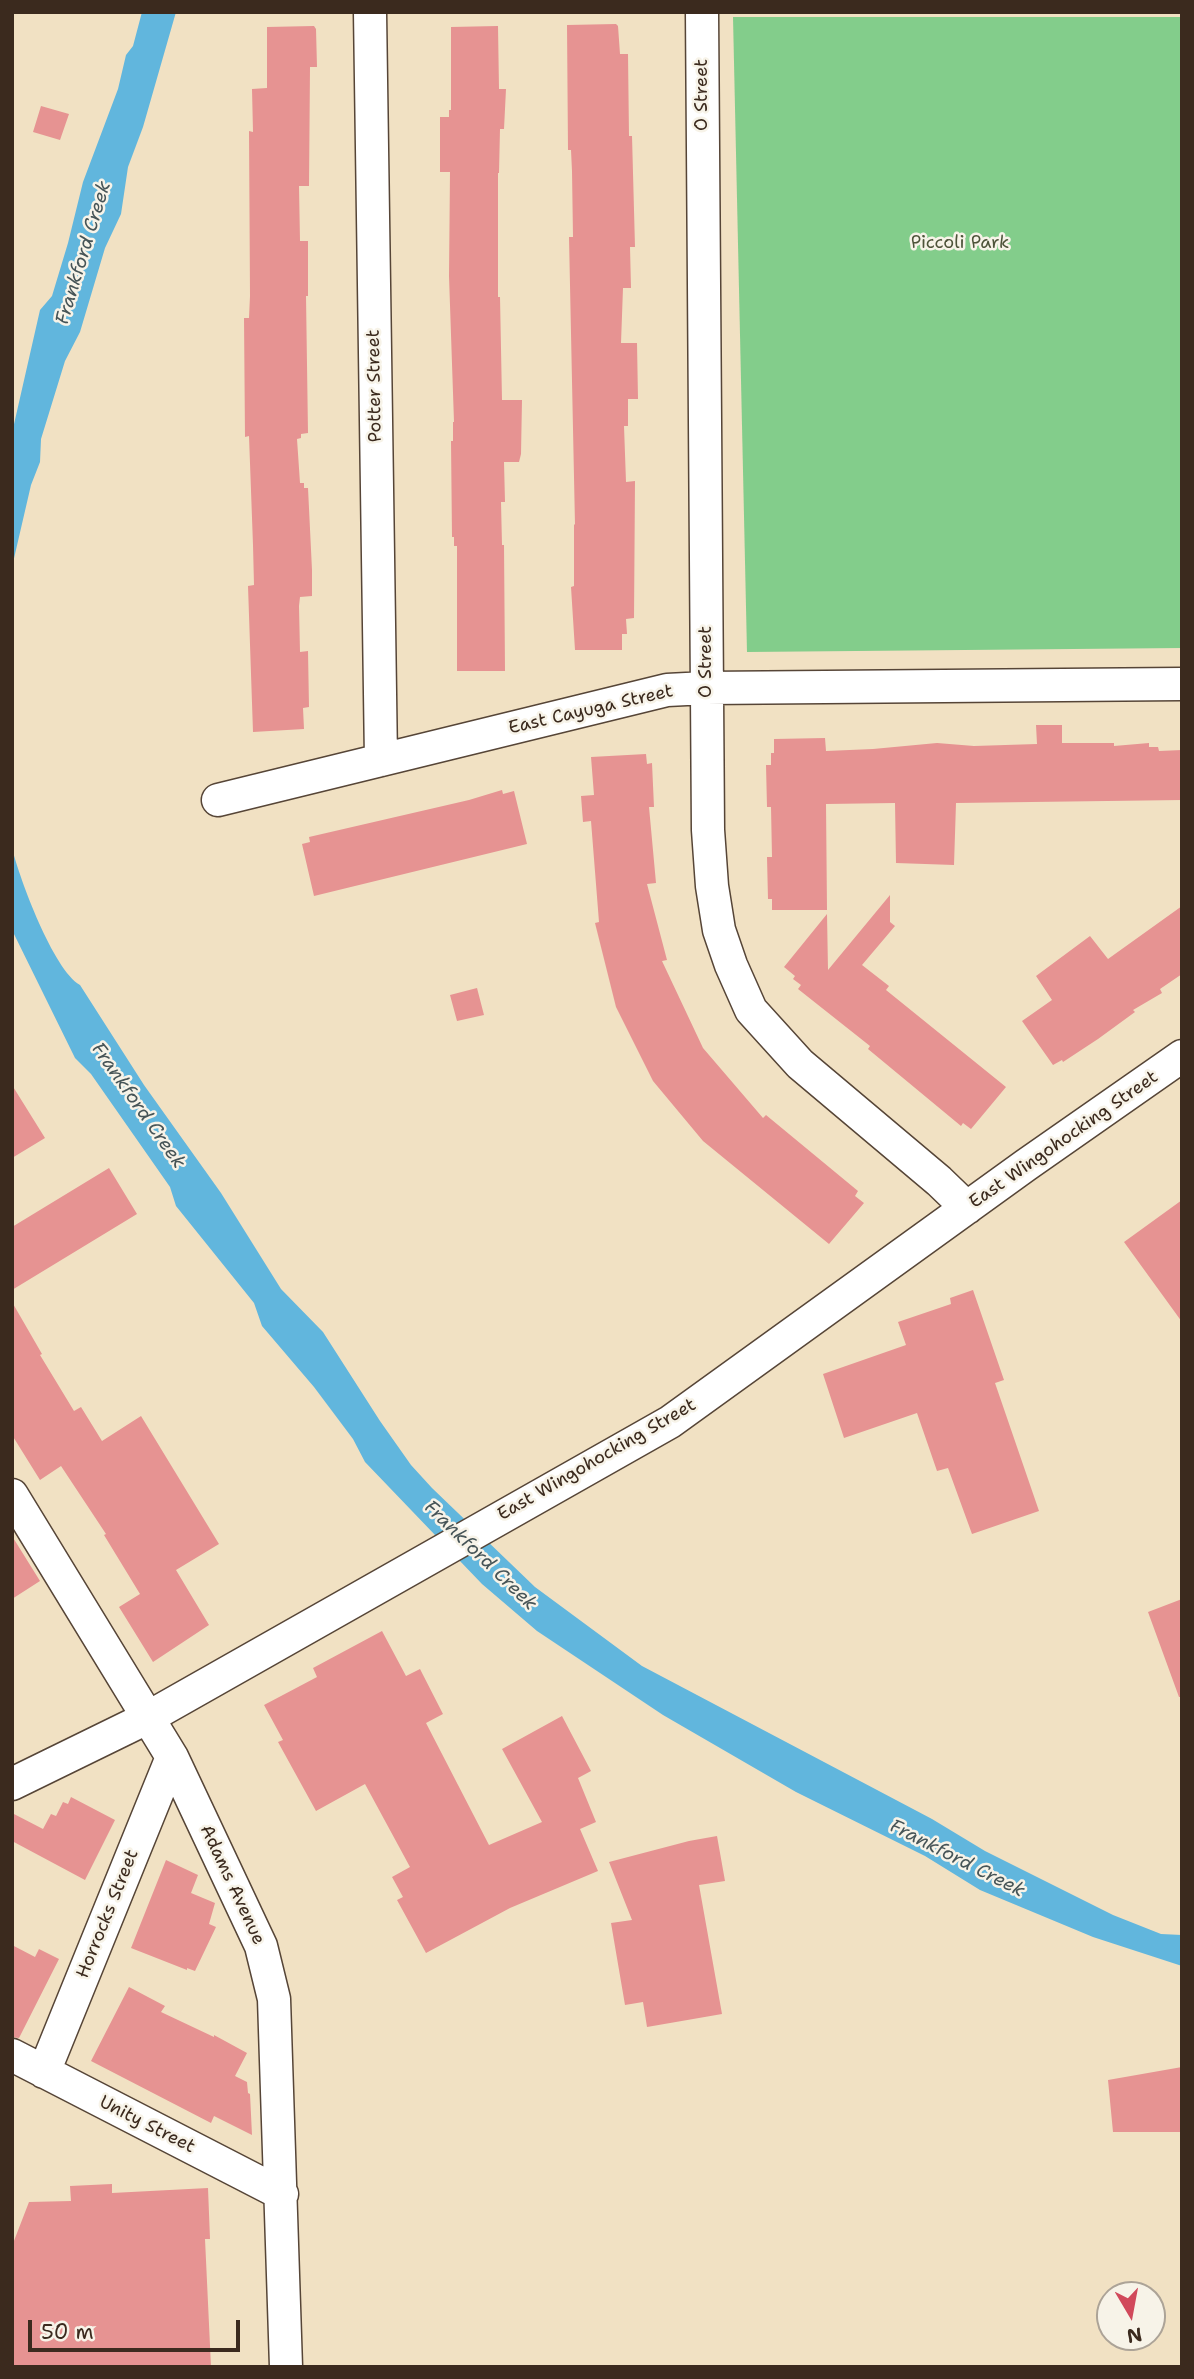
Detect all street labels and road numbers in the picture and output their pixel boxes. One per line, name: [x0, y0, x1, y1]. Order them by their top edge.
street label: O Street: [691, 59, 713, 131]
street label: Potter Street: [363, 329, 387, 443]
street label: O Street: [695, 626, 717, 698]
street label: East Cayuga Street: [507, 681, 675, 739]
street label: East Wingohocking Street: [965, 1066, 1163, 1214]
street label: East Wingohocking Street: [494, 1394, 700, 1526]
street label: Adams Avenue: [195, 1822, 269, 1948]
street label: Horrocks Street: [72, 1846, 144, 1982]
street label: Unity Street: [95, 2092, 199, 2158]

